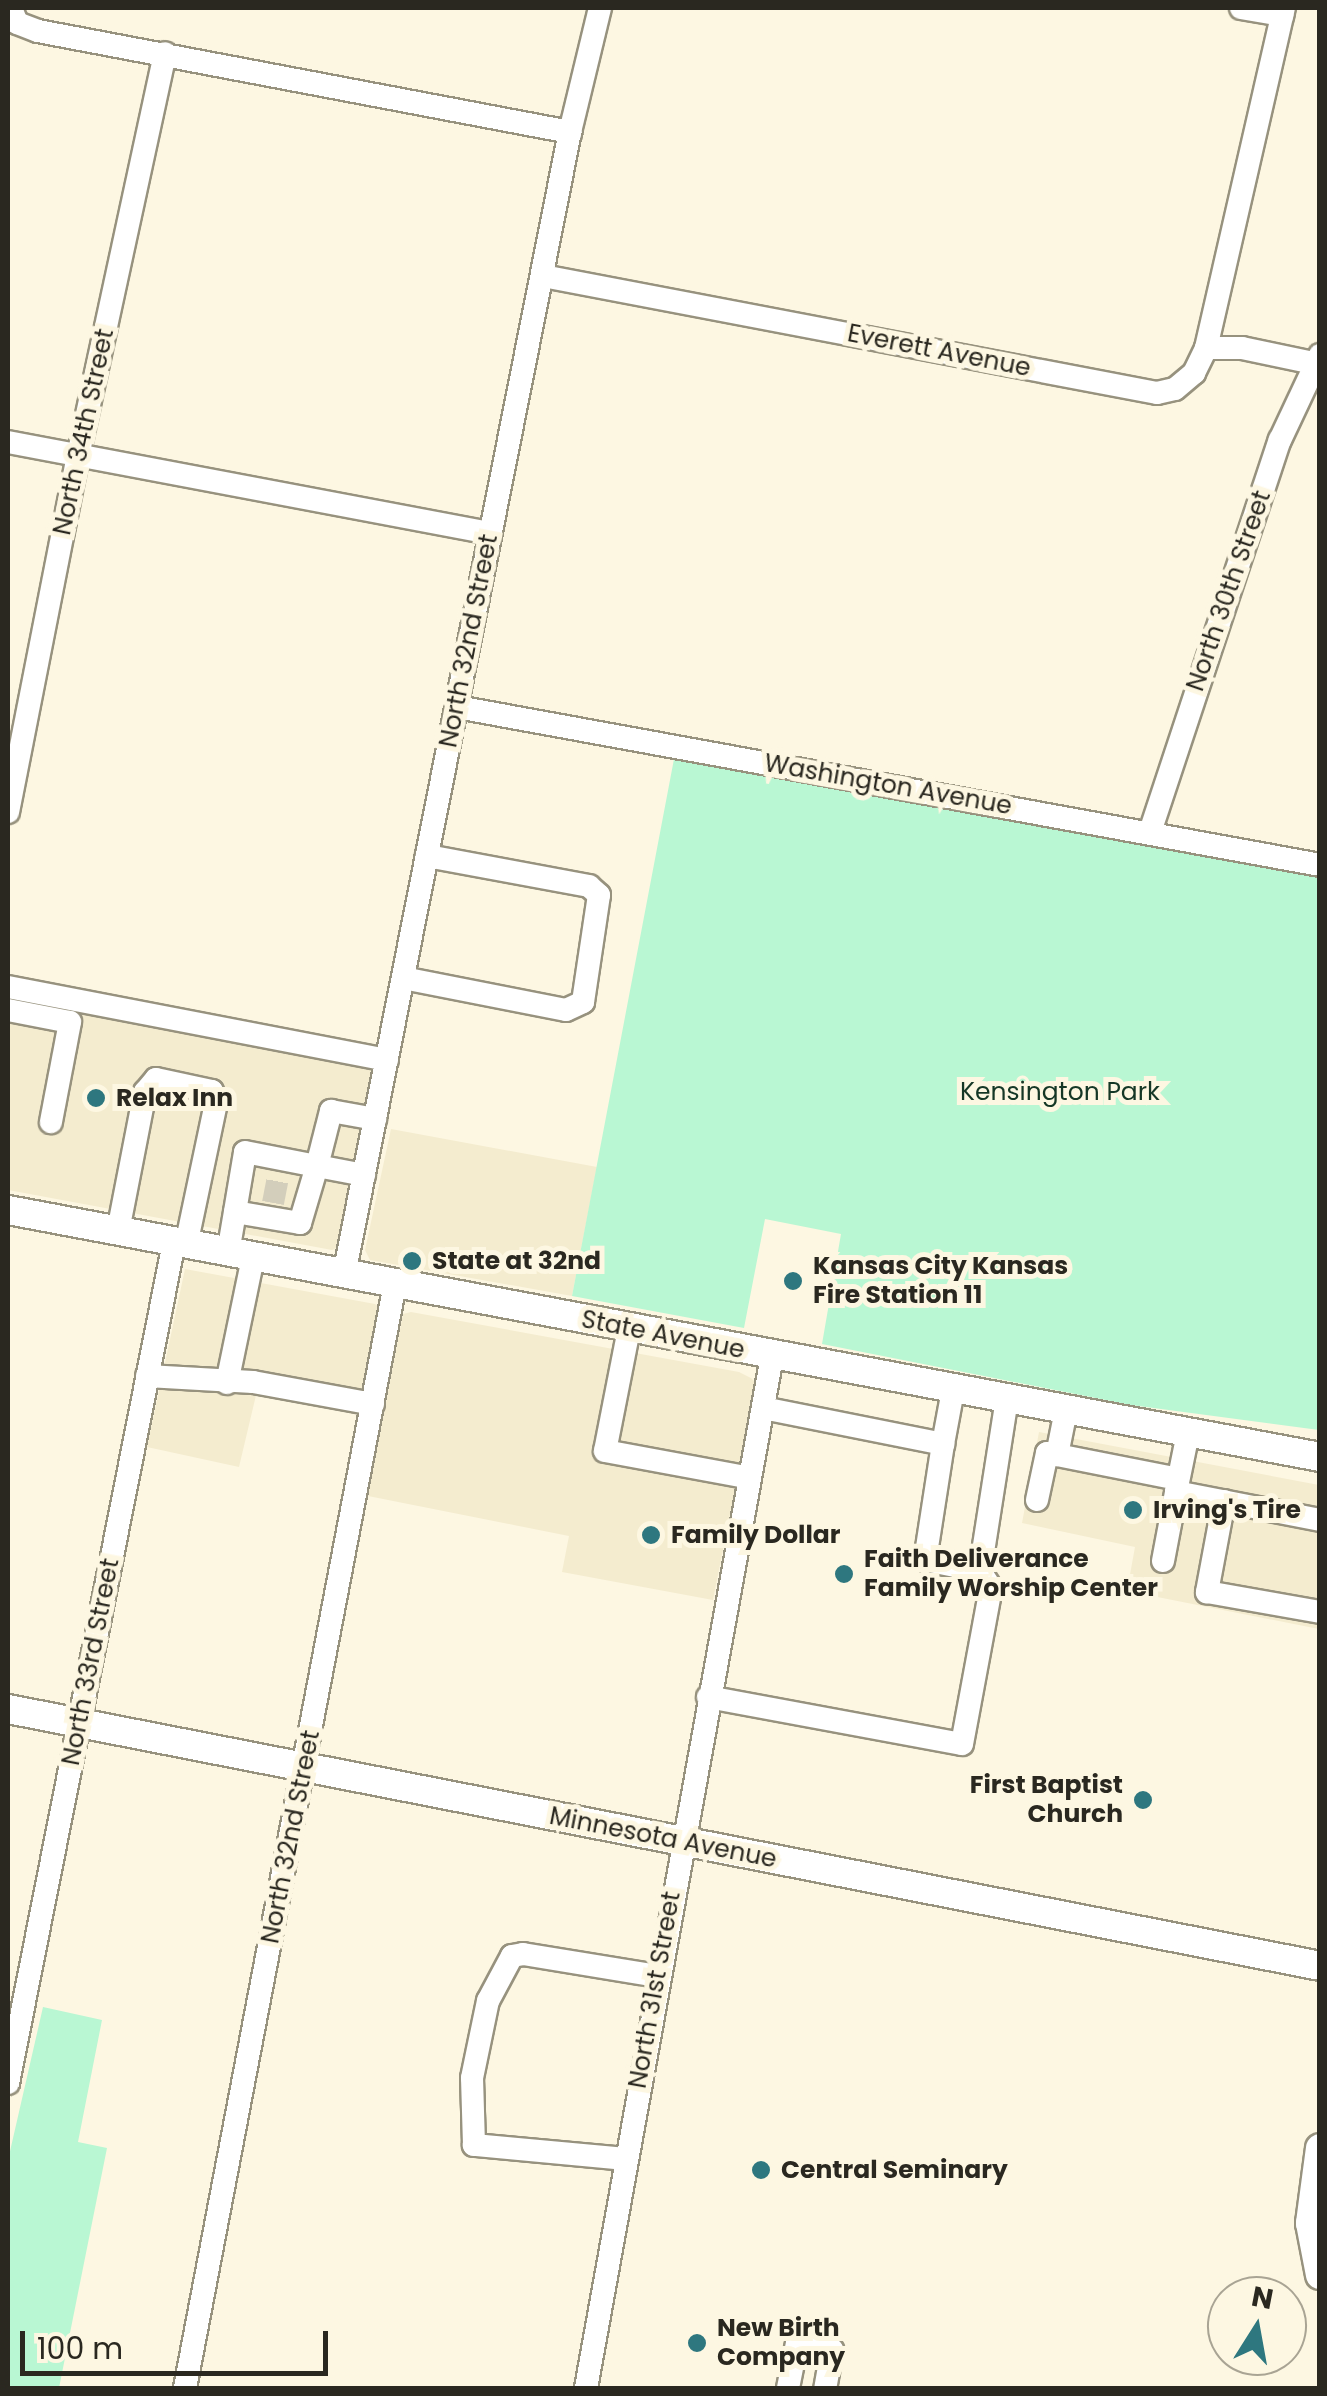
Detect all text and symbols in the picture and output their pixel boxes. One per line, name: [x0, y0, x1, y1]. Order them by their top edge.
street label: Everett Avenue: [845, 319, 1033, 383]
street label: North 34th Street: [47, 326, 121, 538]
street label: North 30th Street: [1181, 487, 1277, 695]
street label: North 32nd Street: [434, 532, 504, 750]
street label: Washington Avenue: [762, 748, 1014, 822]
park label: Kensington Park: [960, 1077, 1160, 1107]
place label: Relax Inn: [116, 1083, 233, 1113]
marker: Relax Inn: [85, 1087, 107, 1109]
place label: State at 32nd: [432, 1246, 601, 1276]
marker: State at 32nd: [401, 1250, 423, 1272]
place label: Kansas City Kansas Fire Station 11: [813, 1252, 1068, 1311]
marker: Kansas City Kansas Fire Station 11: [782, 1270, 804, 1292]
street label: State Avenue: [579, 1304, 747, 1366]
place label: Irving's Tire: [1153, 1495, 1301, 1525]
marker: Irving's Tire: [1122, 1499, 1144, 1521]
place label: Family Dollar: [671, 1520, 840, 1550]
marker: Family Dollar: [640, 1524, 662, 1546]
place label: Faith Deliverance Family Worship Center: [864, 1545, 1158, 1604]
street label: North 33rd Street: [56, 1556, 126, 1768]
marker: Faith Deliverance Family Worship Center: [833, 1563, 855, 1585]
street label: North 32nd Street: [256, 1728, 326, 1946]
place label: First Baptist Church: [970, 1771, 1123, 1830]
marker: First Baptist Church: [1132, 1789, 1154, 1811]
street label: Minnesota Avenue: [547, 1801, 779, 1875]
street label: North 31st Street: [623, 1889, 687, 2091]
place label: Central Seminary: [781, 2155, 1008, 2185]
marker: Central Seminary: [750, 2159, 772, 2181]
north arrow: [1207, 2276, 1307, 2376]
text: N: [1248, 2277, 1276, 2319]
scale bar: [25, 2311, 332, 2373]
place label: New Birth Company: [717, 2314, 845, 2373]
text: 100 m: [37, 2327, 123, 2370]
marker: New Birth Company: [686, 2332, 708, 2354]

